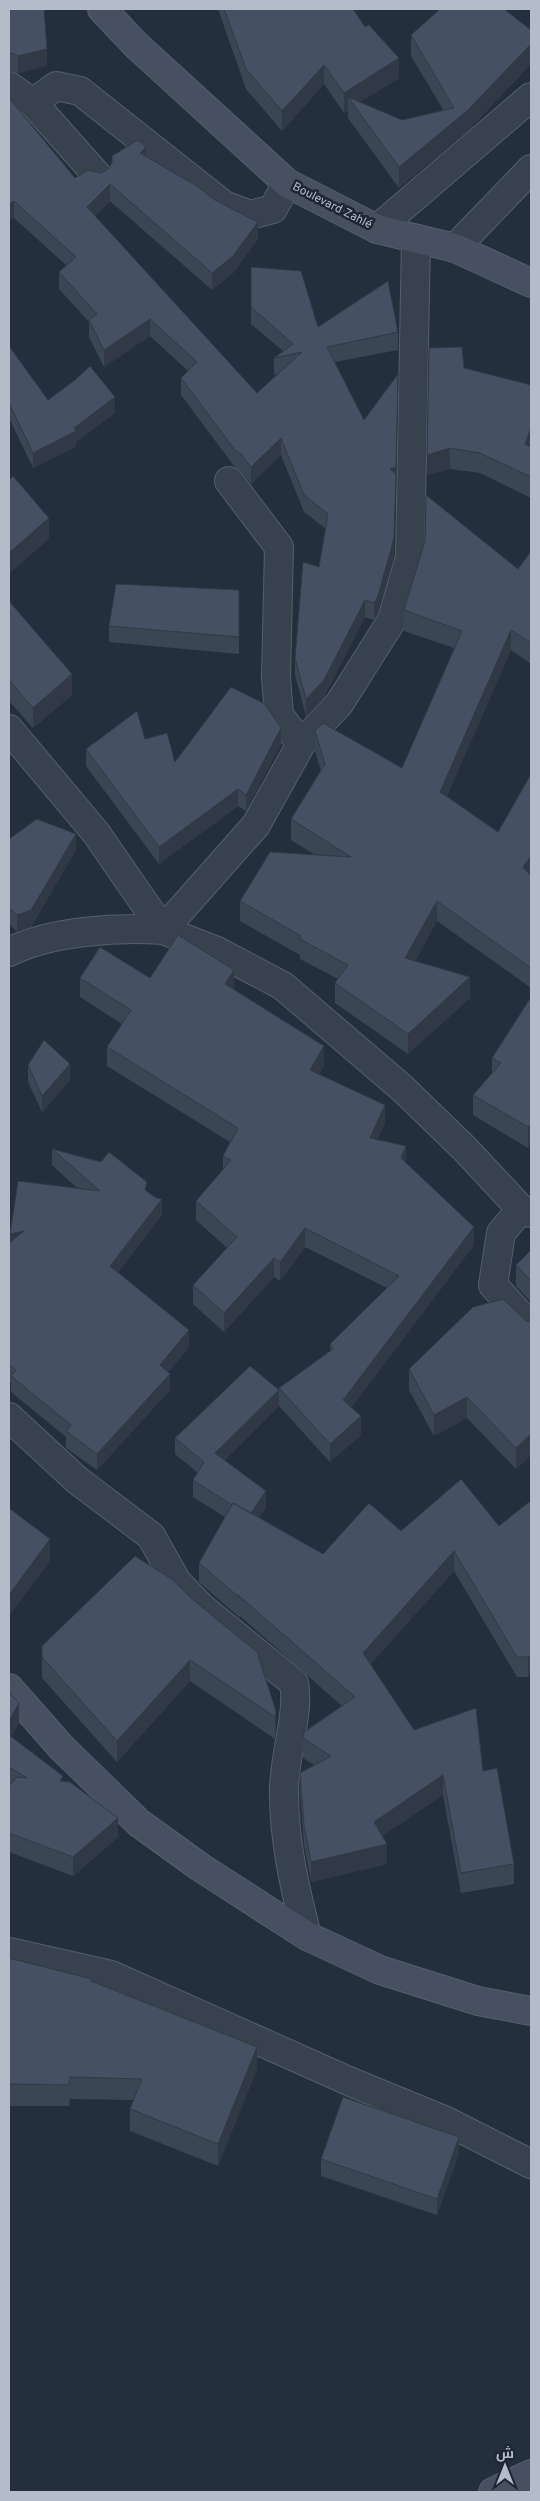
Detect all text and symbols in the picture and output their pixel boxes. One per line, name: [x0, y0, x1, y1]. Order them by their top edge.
street label: Boulevard Zahlé: [289, 179, 375, 233]
north arrow: [480, 2441, 530, 2491]
text: ش: [496, 2445, 514, 2463]

